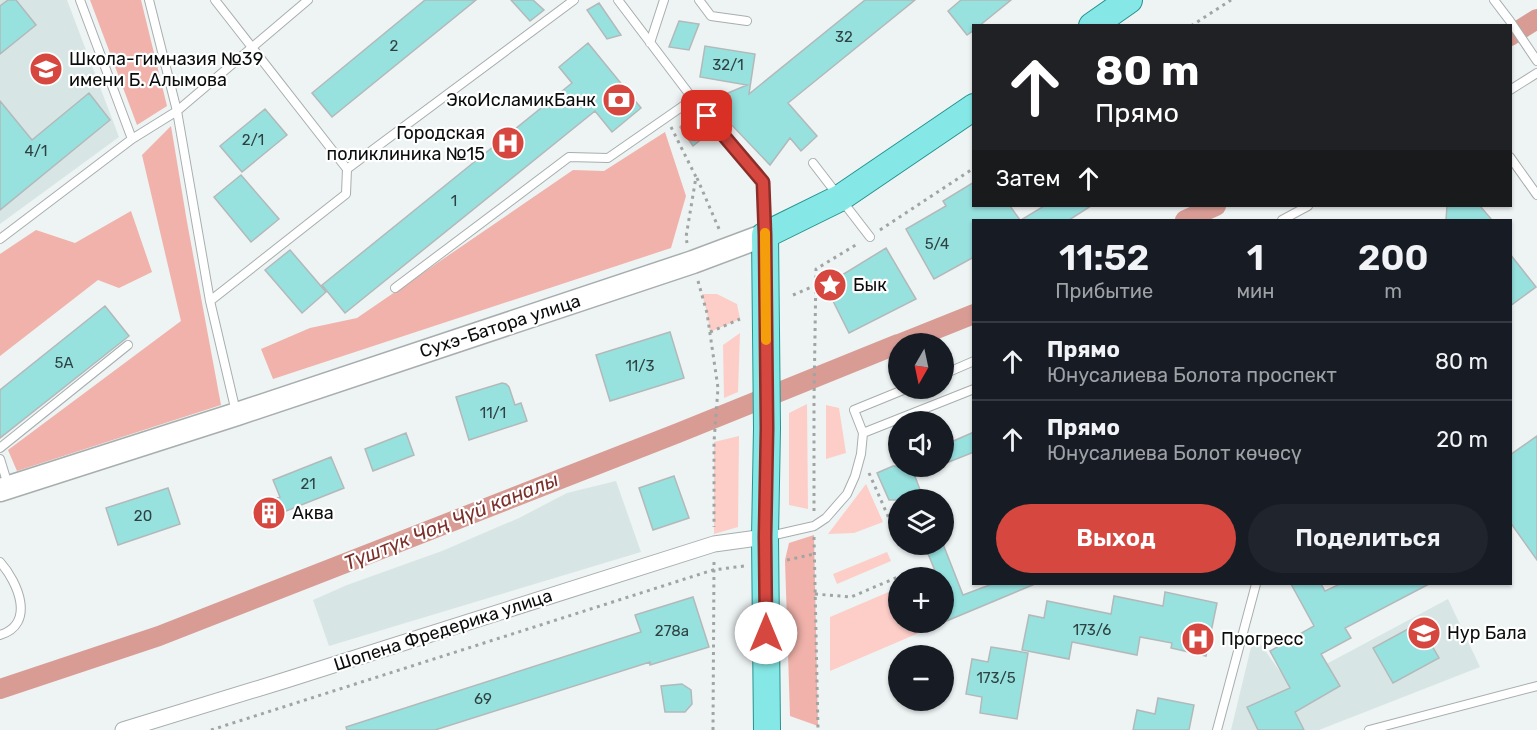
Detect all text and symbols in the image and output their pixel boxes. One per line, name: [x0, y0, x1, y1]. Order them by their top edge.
house number: 32: [835, 28, 853, 46]
house number: 2: [390, 37, 399, 55]
text: 80 m: [1095, 46, 1199, 96]
place label: Школа-гимназия №39 имени Б. Алымова: [69, 48, 263, 91]
icon: ahead: [996, 48, 1074, 126]
school or university icon: Школа-гимназия №39 имени Б. Алымова: [28, 51, 64, 87]
house number: 32/1: [712, 56, 744, 74]
bank icon: ЭкоИсламикБанк: [601, 82, 637, 118]
place label: ЭкоИсламикБанк: [446, 89, 596, 111]
pin: [681, 90, 732, 141]
text: Прямо: [1095, 97, 1179, 129]
icon: arrive: [690, 99, 723, 132]
place label: Городская поликлиника №15: [327, 122, 485, 165]
hospital icon: Городская поликлиника №15: [490, 125, 526, 161]
house number: 2/1: [242, 131, 264, 149]
house number: 4/1: [25, 142, 47, 160]
icon: ahead: [1072, 162, 1105, 195]
text: Затем: [996, 165, 1060, 192]
house number: 1: [451, 192, 457, 210]
house number: 5/4: [925, 235, 949, 253]
text: 11:52: [1059, 236, 1149, 279]
text: 1: [1247, 236, 1264, 279]
text: 200: [1358, 236, 1429, 279]
place icon: Бык: [812, 267, 848, 303]
place label: Бык: [853, 274, 887, 296]
text: Прибытие: [1055, 279, 1153, 303]
text: мин: [1236, 279, 1274, 303]
text: m: [1384, 279, 1402, 303]
street label: Сухэ-Батора улица: [417, 290, 583, 362]
north arrow: [888, 333, 954, 399]
map controls: [888, 333, 954, 711]
text: Прямо: [1047, 336, 1120, 363]
icon: ahead: [996, 345, 1029, 378]
text: 80 m: [1435, 348, 1488, 375]
house number: 5А: [55, 354, 73, 372]
house number: 11/3: [625, 357, 655, 375]
text: Юнусалиева Болота проспект: [1047, 363, 1337, 387]
house number: 11/1: [480, 404, 506, 422]
button: sound: [888, 411, 954, 477]
text: Прямо: [1047, 414, 1120, 441]
icon: ahead: [996, 423, 1029, 456]
text: 20 m: [1436, 426, 1488, 453]
text: Юнусалиева Болот көчөсү: [1047, 441, 1302, 465]
water label: Түштүк Чоң Чүй каналы: [340, 467, 562, 575]
house number: 21: [300, 475, 316, 493]
button: layers: [888, 489, 954, 555]
building icon: Аква: [251, 495, 287, 531]
place label: Аква: [292, 502, 334, 524]
button: Выход: [996, 504, 1236, 573]
button: Поделиться: [1248, 504, 1488, 573]
house number: 20: [134, 507, 152, 525]
button: +: [888, 567, 954, 633]
street label: Шопена Фредерика улица: [331, 584, 555, 676]
position arrow: [734, 601, 798, 665]
school or university icon: Нур Бала: [1406, 615, 1442, 651]
house number: 173/6: [1073, 621, 1111, 639]
hospital icon: Прогресс: [1180, 621, 1216, 657]
house number: 278а: [655, 622, 689, 640]
place label: Нур Бала: [1447, 622, 1527, 644]
place label: Прогресс: [1221, 628, 1303, 650]
button: −: [888, 645, 954, 711]
house number: 173/5: [976, 669, 1016, 687]
house number: 69: [474, 690, 492, 708]

